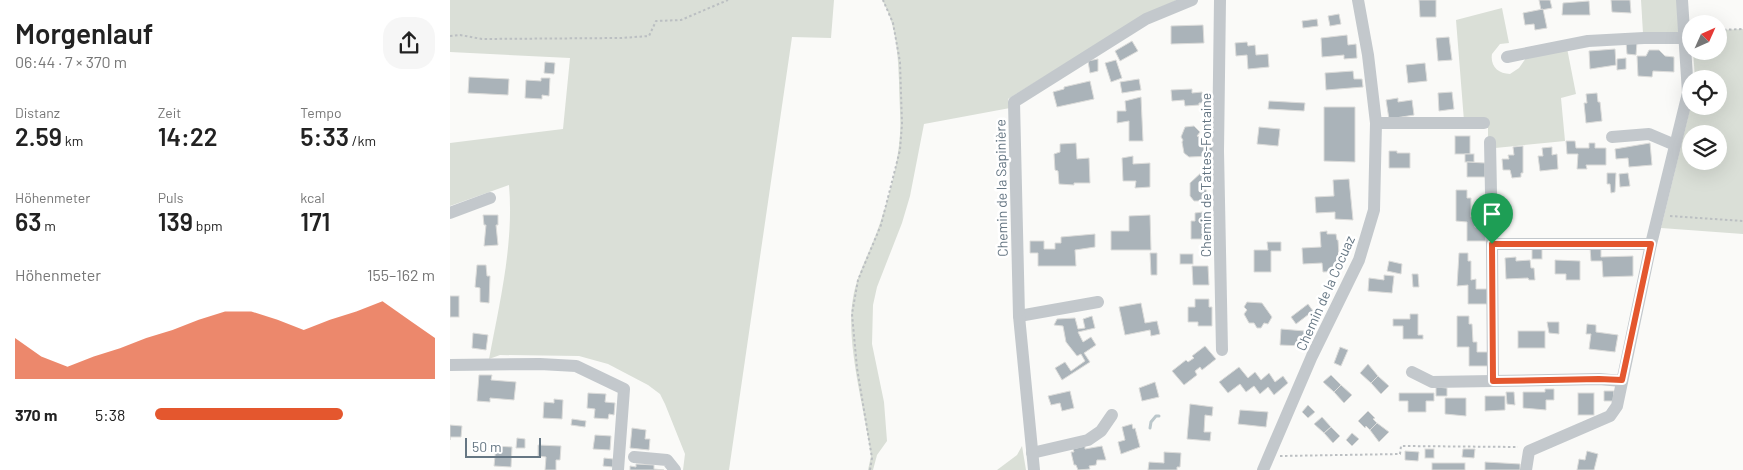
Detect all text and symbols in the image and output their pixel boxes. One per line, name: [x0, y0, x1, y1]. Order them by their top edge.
north arrow: [1682, 15, 1728, 60]
map controls: [1682, 15, 1727, 170]
text: Morgenlauf: [15, 16, 153, 50]
button: share: [383, 17, 435, 69]
text: 06:44 · 7 × 370 m: [15, 52, 127, 71]
button: locate: [1682, 70, 1727, 115]
street label: Chemin de Tattes-Fontaine: [1197, 93, 1214, 257]
text: Distanz: [15, 104, 60, 121]
text: Zeit: [158, 104, 181, 121]
text: Tempo: [300, 104, 342, 121]
street label: Chemin de la Sapinière: [991, 119, 1011, 257]
text: 2.59: [15, 121, 62, 151]
text: 14:22: [158, 121, 218, 151]
text: 5:33: [300, 121, 349, 151]
button: layers: [1682, 125, 1727, 170]
text: km: [62, 132, 83, 149]
text: /km: [349, 132, 376, 149]
text: Höhenmeter: [15, 189, 90, 206]
text: Puls: [158, 189, 183, 206]
text: kcal: [300, 189, 325, 206]
pin: [1471, 193, 1513, 244]
icon: arrive: [1478, 200, 1506, 228]
text: 63: [15, 206, 42, 236]
text: 139: [158, 206, 193, 236]
text: 171: [300, 206, 330, 236]
text: m: [42, 217, 56, 234]
text: bpm: [193, 217, 223, 234]
street label: Chemin de la Cocuaz: [1292, 233, 1358, 353]
text: Höhenmeter: [15, 265, 101, 284]
text: 155–162 m: [367, 265, 435, 284]
text: 370 m: [15, 405, 57, 424]
text: 5:38: [95, 405, 125, 424]
scale bar: [465, 435, 541, 458]
text: 50 m: [472, 438, 501, 455]

